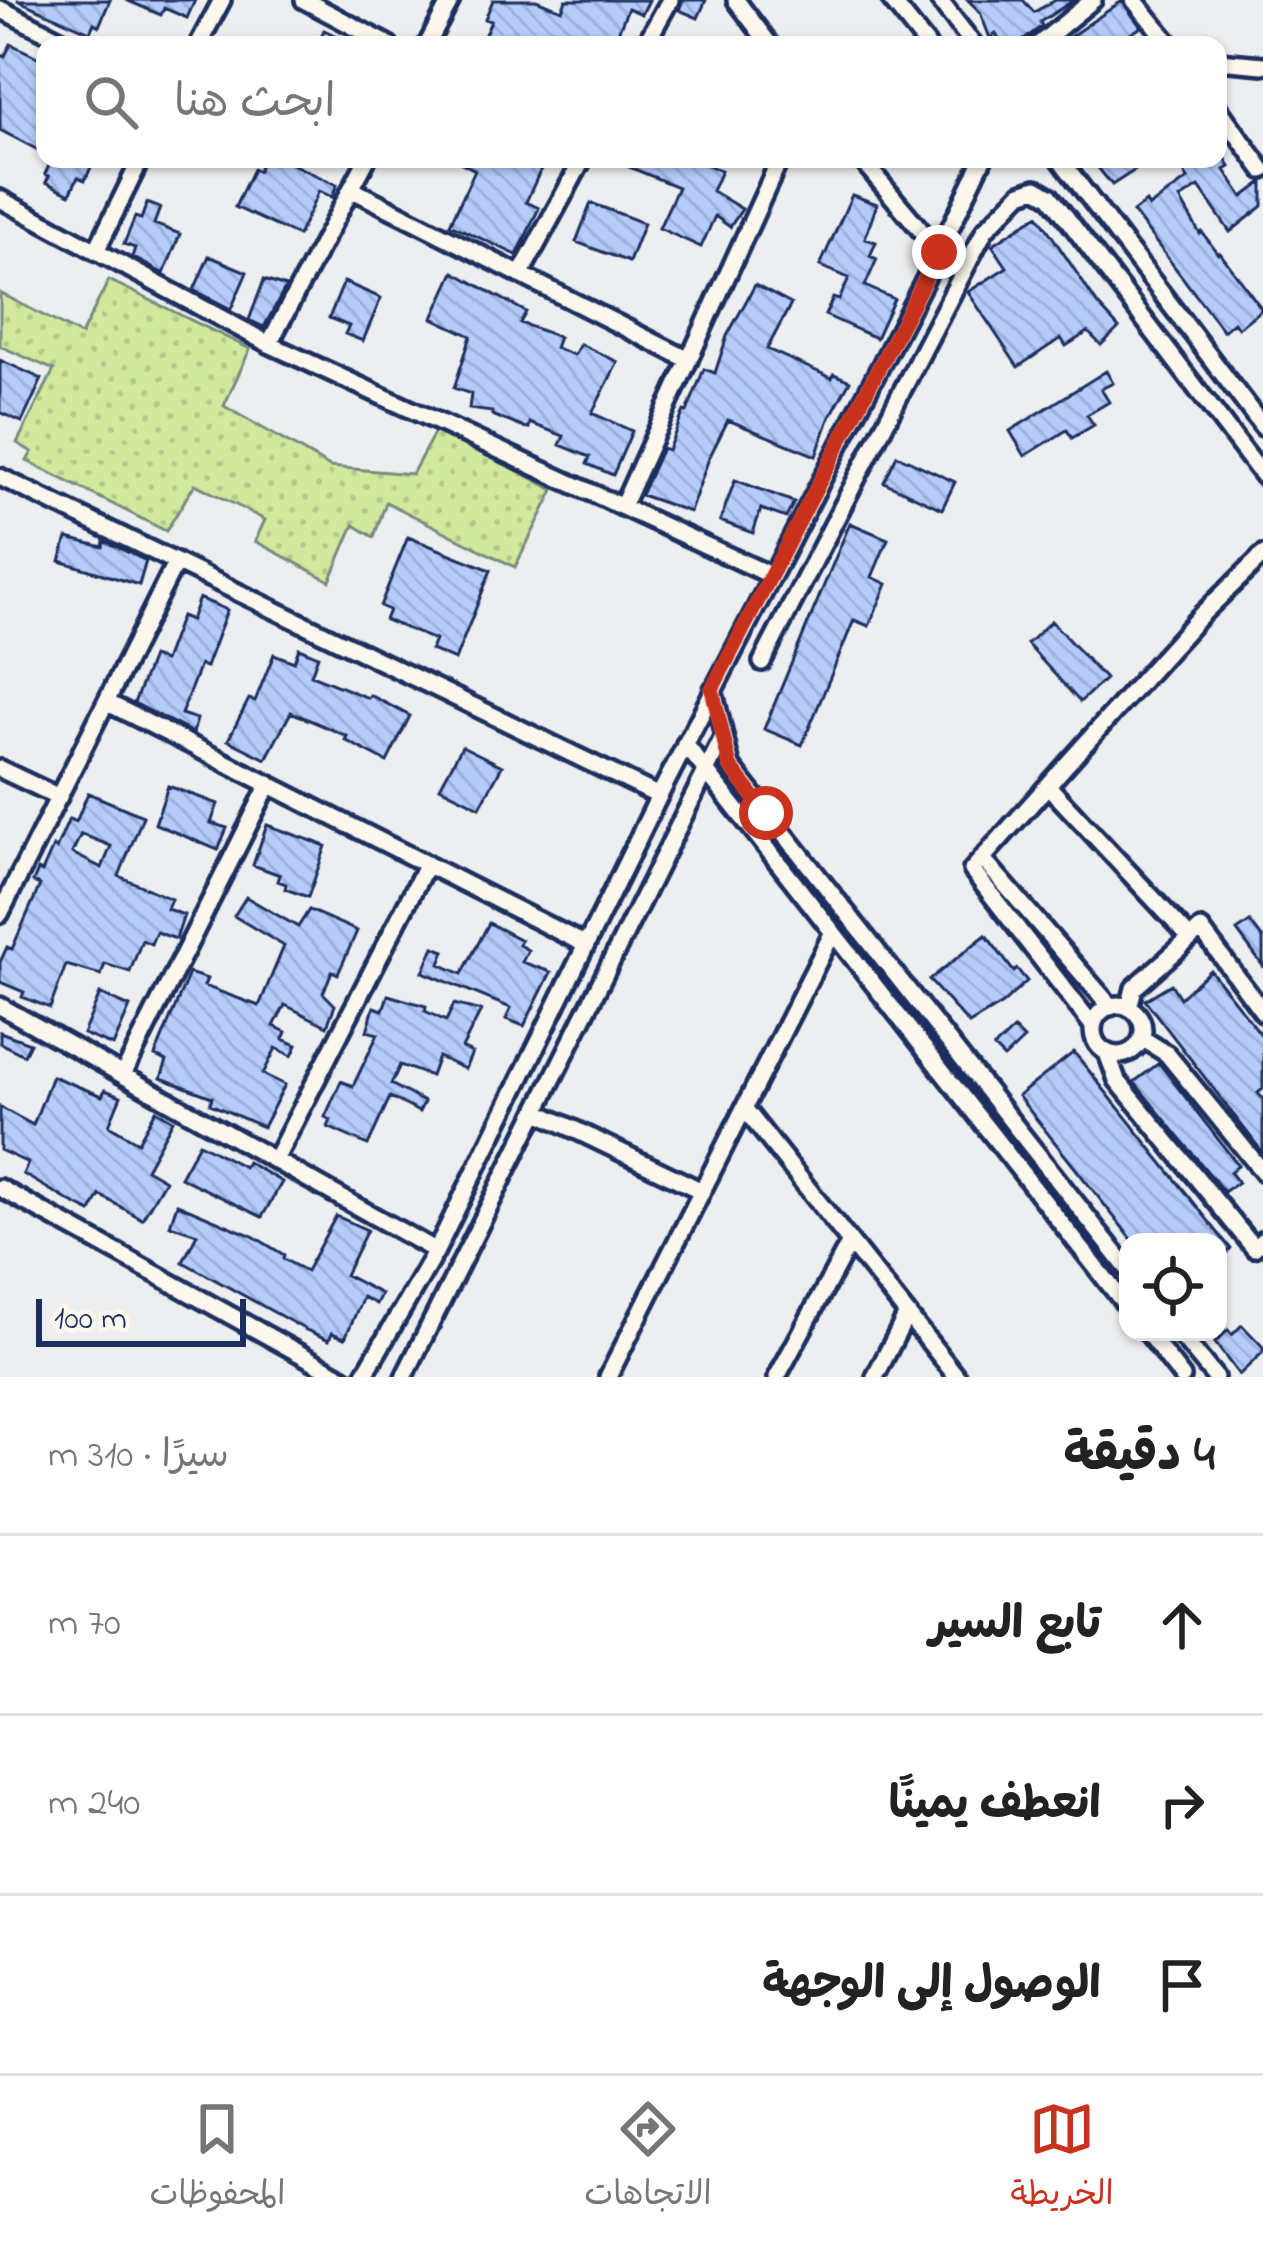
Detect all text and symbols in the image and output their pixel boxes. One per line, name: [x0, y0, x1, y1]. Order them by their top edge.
search box: [36, 36, 1227, 168]
icon: search: [78, 69, 144, 135]
text: ابحث هنا: [174, 71, 336, 137]
route end: [912, 225, 966, 279]
route start: [739, 786, 793, 840]
map controls: [1119, 1233, 1227, 1341]
button: locate: [1119, 1233, 1227, 1341]
scale bar: [36, 1293, 246, 1346]
text: 100 m: [54, 1296, 127, 1344]
text: 4 دقيقة: [1064, 1419, 1215, 1494]
text: سيرًا · 310 m: [48, 1428, 229, 1485]
icon: ahead: [1149, 1592, 1215, 1658]
text: تابع السير: [929, 1593, 1101, 1659]
text: 70 m: [48, 1596, 121, 1653]
icon: right: [1149, 1772, 1215, 1838]
text: انعطف يمينًا: [889, 1773, 1101, 1839]
text: 240 m: [48, 1776, 140, 1833]
icon: arrive: [1149, 1952, 1215, 2018]
text: الوصول إلى الوجهة: [762, 1953, 1101, 2019]
tab: المحفوظات: [149, 2096, 285, 2222]
tab: الاتجاهات: [584, 2096, 712, 2222]
tab: الخريطة: [1011, 2096, 1114, 2222]

